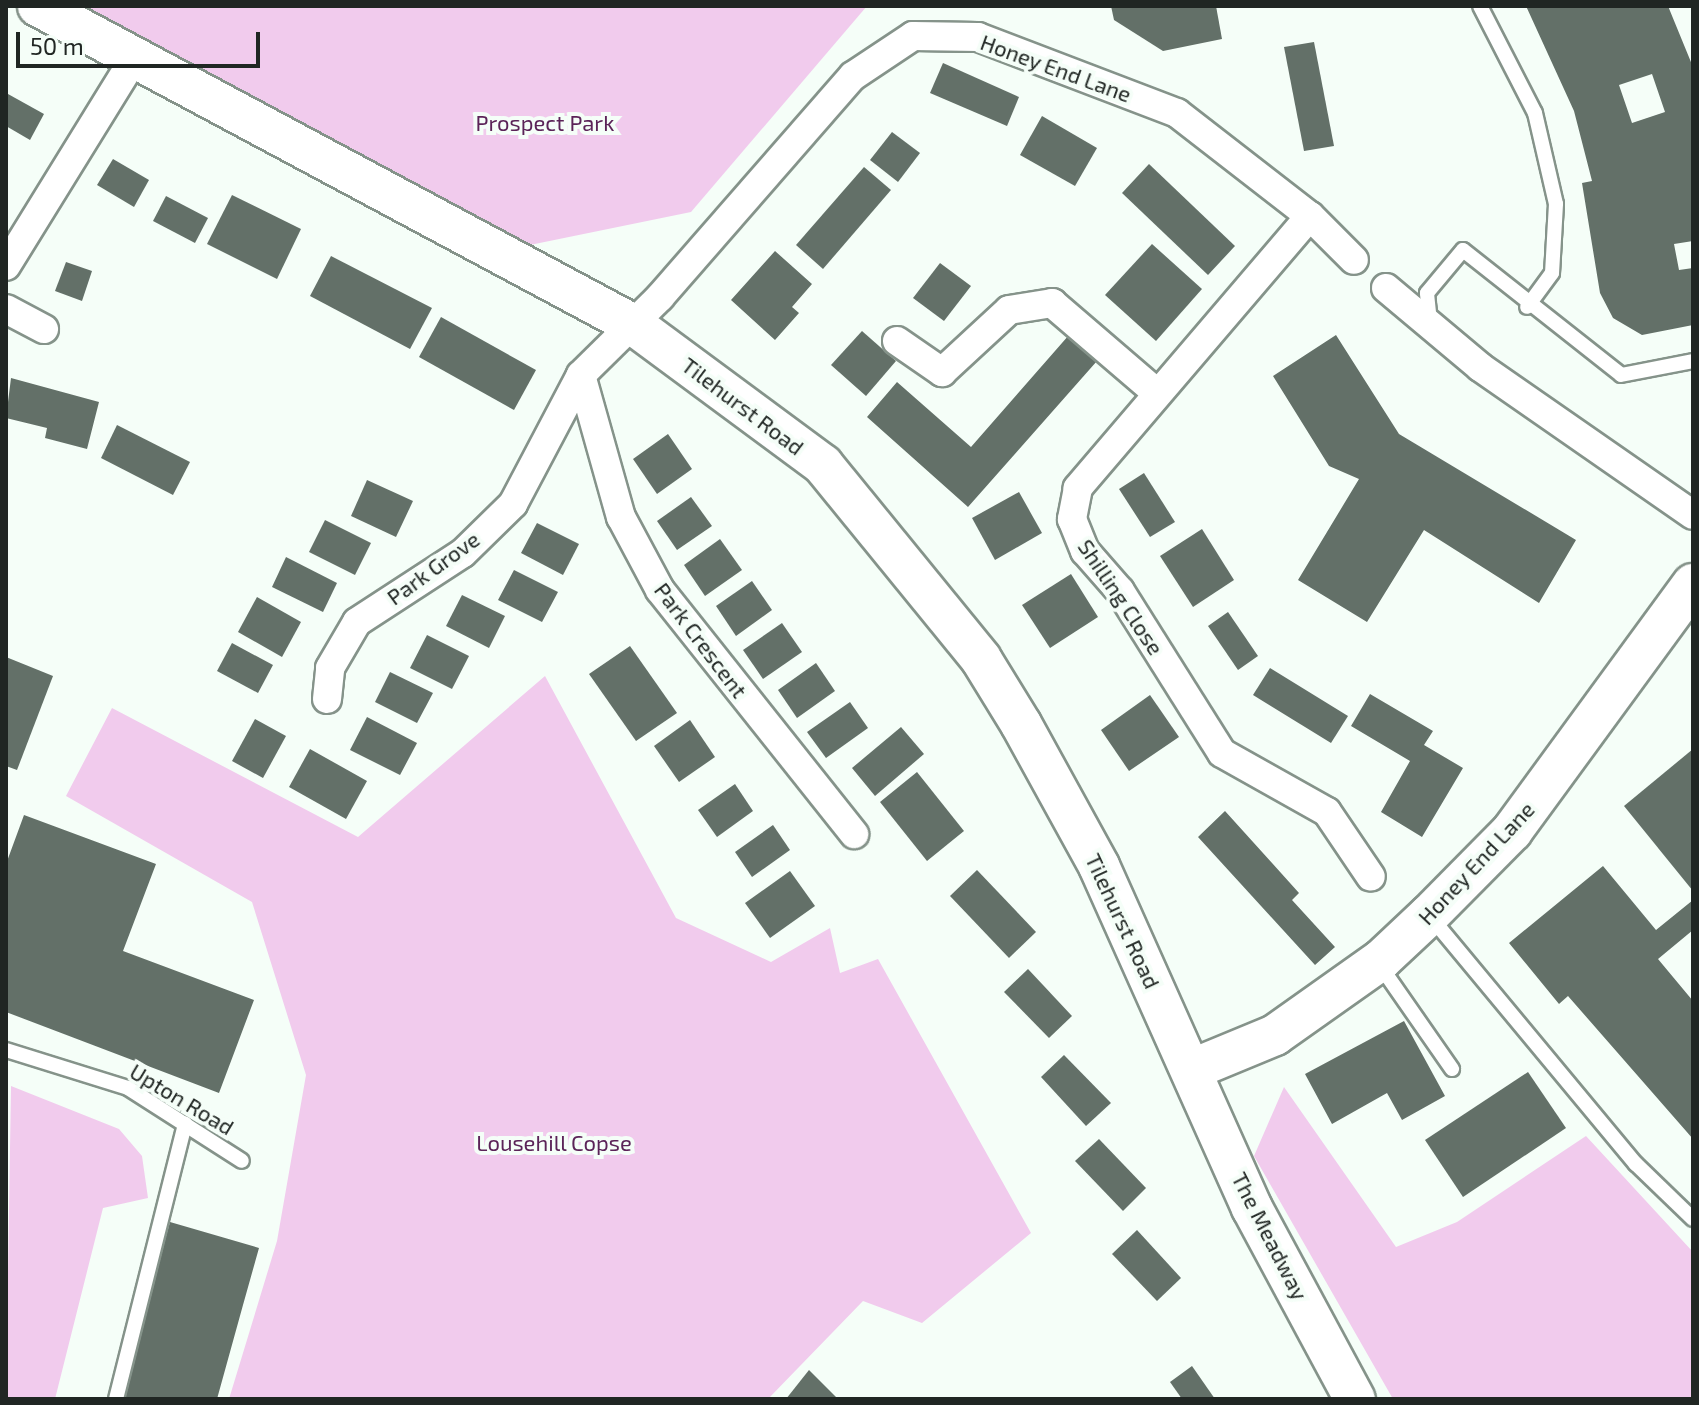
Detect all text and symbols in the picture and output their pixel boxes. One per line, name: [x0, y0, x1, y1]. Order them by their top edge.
scale bar: [20, 16, 264, 66]
street label: Honey End Lane: [977, 28, 1135, 108]
text: 50 m: [30, 31, 84, 60]
park label: Prospect Park: [476, 110, 614, 136]
street label: Tilehurst Road: [677, 352, 809, 460]
street label: Park Grove: [382, 526, 484, 610]
street label: Shilling Close: [1073, 534, 1169, 660]
street label: Park Crescent: [649, 577, 753, 703]
street label: Honey End Lane: [1412, 796, 1540, 930]
street label: Tilehurst Road: [1080, 849, 1166, 993]
street label: Upton Road: [125, 1058, 239, 1140]
park label: Lousehill Copse: [476, 1130, 632, 1156]
street label: The Meadway: [1226, 1168, 1314, 1304]

